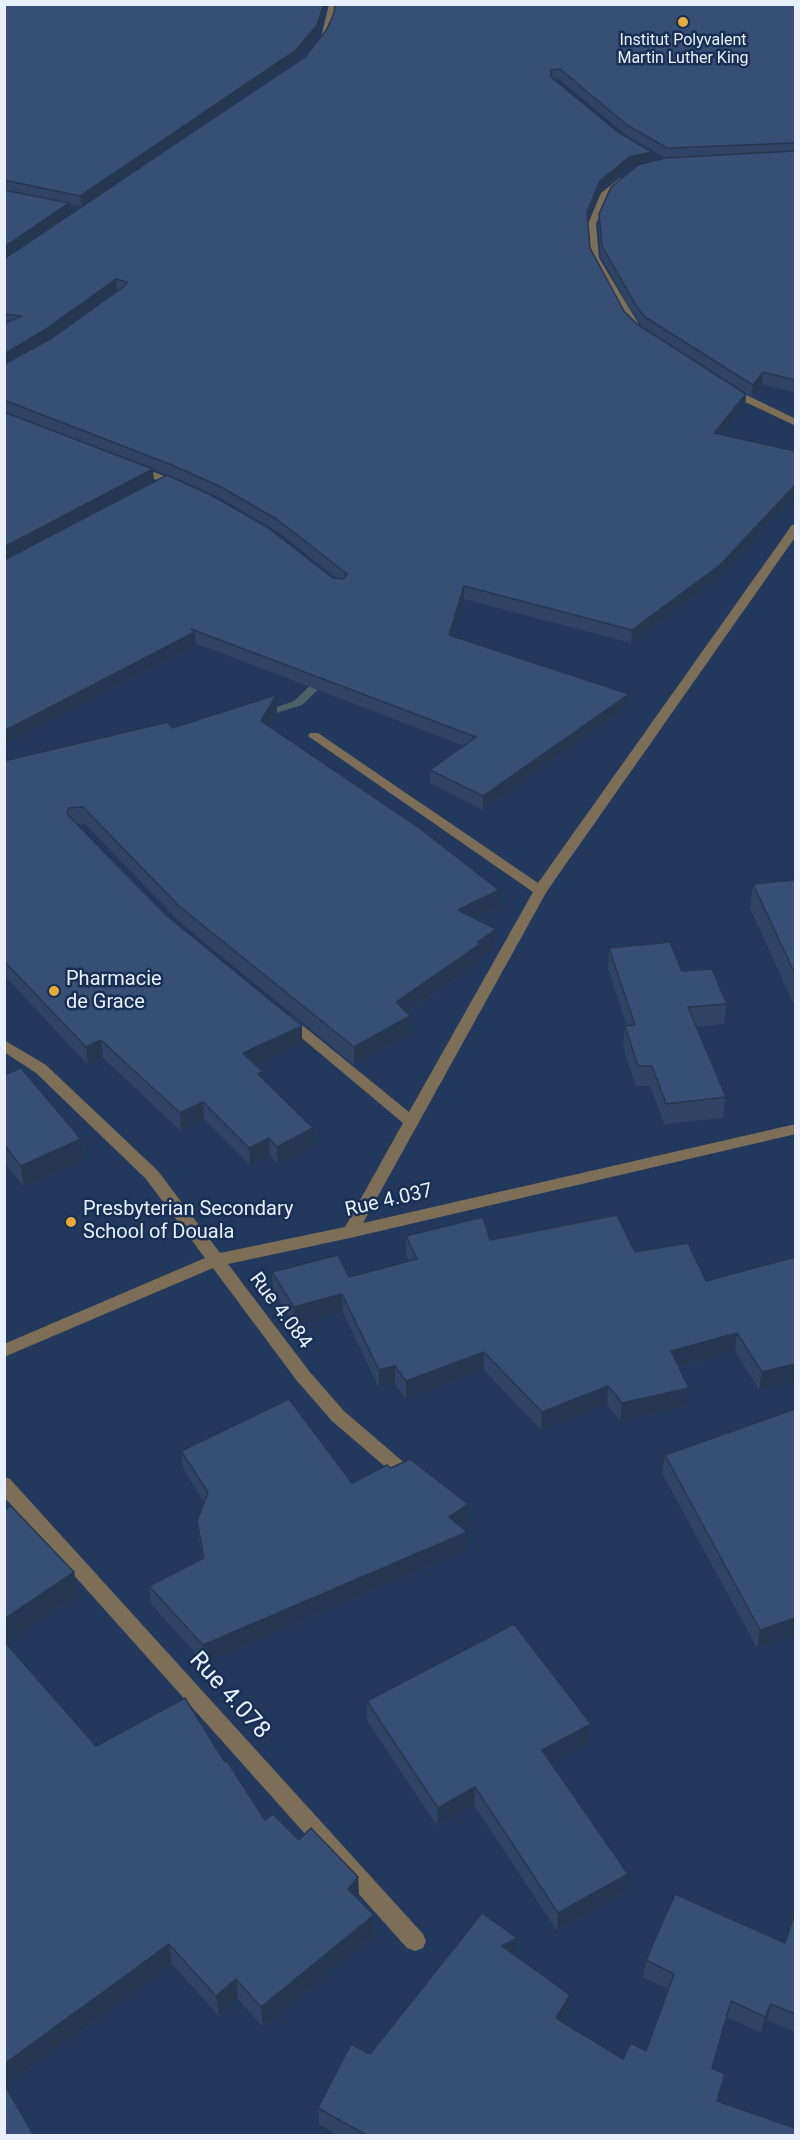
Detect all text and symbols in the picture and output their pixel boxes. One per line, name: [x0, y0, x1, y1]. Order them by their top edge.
marker: Institut Polyvalent Martin Luther King: [676, 15, 690, 29]
place label: Institut Polyvalent Martin Luther King: [617, 31, 749, 69]
place label: Pharmacie de Grace: [66, 968, 162, 1015]
marker: Pharmacie de Grace: [47, 984, 61, 998]
street label: Rue 4.037: [343, 1179, 435, 1223]
place label: Presbyterian Secondary School of Douala: [83, 1198, 293, 1245]
marker: Presbyterian Secondary School of Douala: [64, 1215, 78, 1229]
street label: Rue 4.084: [244, 1268, 316, 1354]
street label: Rue 4.078: [183, 1647, 275, 1745]

